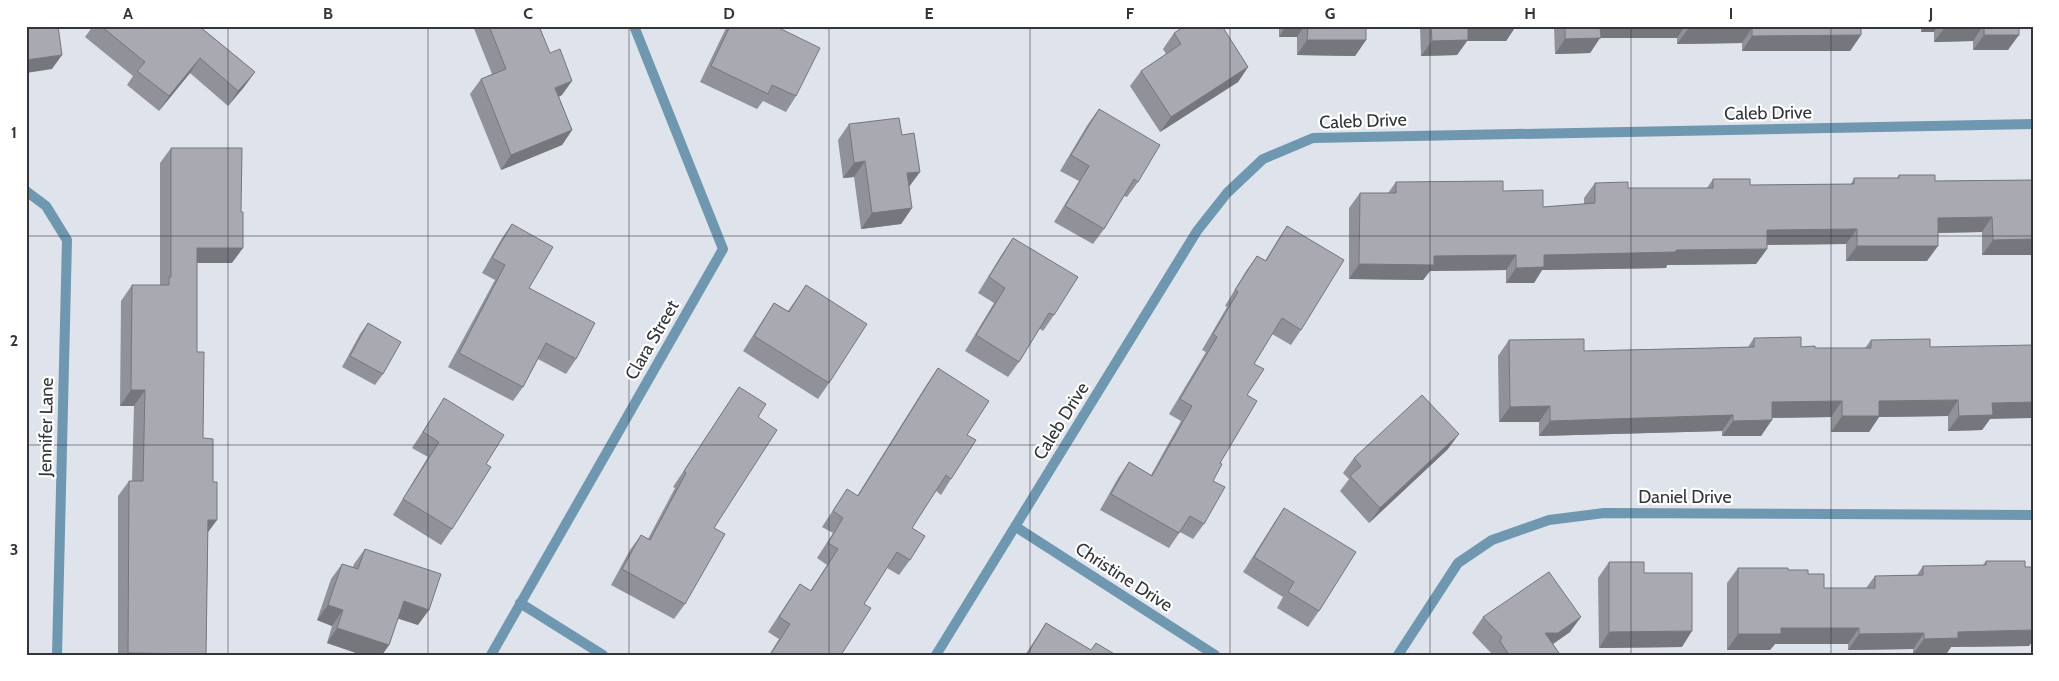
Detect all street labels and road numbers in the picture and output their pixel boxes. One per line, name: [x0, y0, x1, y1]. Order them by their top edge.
street label: Caleb Drive: [1724, 101, 1812, 125]
street label: Caleb Drive: [1319, 108, 1407, 134]
street label: Clara Street: [620, 296, 684, 384]
street label: Jennifer Lane: [34, 377, 58, 478]
street label: Caleb Drive: [1028, 378, 1094, 464]
street label: Daniel Drive: [1638, 486, 1732, 508]
street label: Christine Drive: [1071, 537, 1177, 617]

